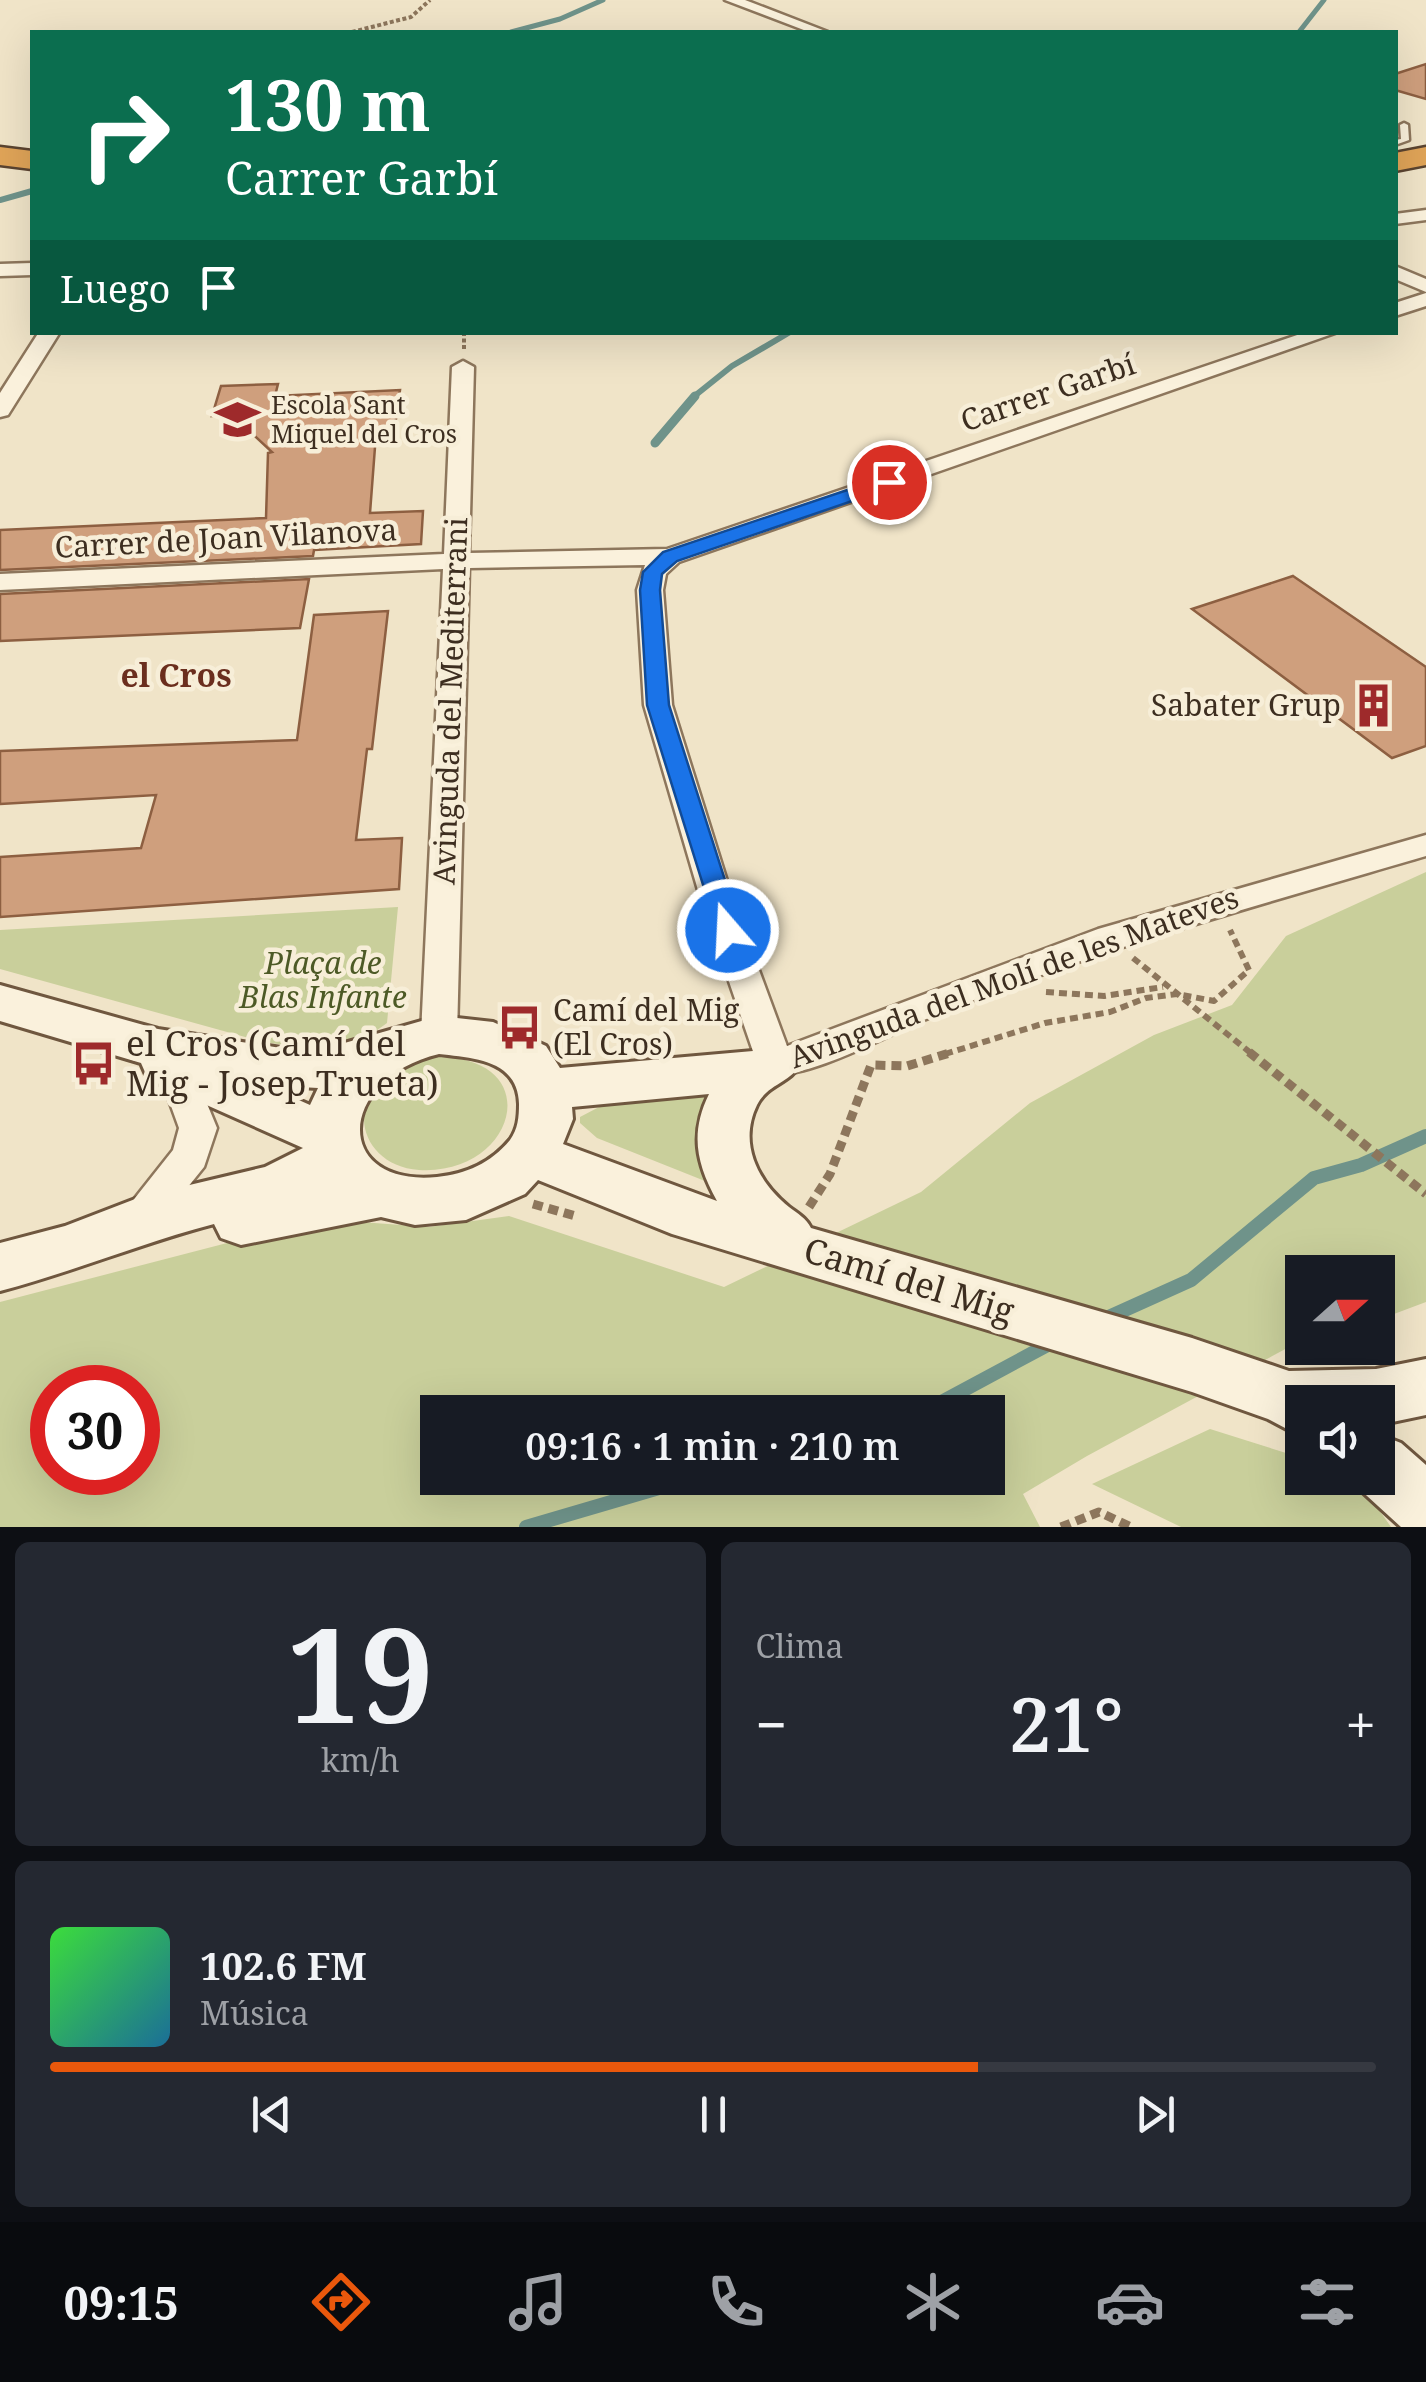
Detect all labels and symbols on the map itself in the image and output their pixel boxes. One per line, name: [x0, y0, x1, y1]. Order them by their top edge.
street label: Carrer Garbí: [955, 342, 1141, 441]
place label: Escola Sant Miquel del Cros: [271, 387, 457, 450]
school or university icon: Escola Sant Miquel del Cros: [214, 395, 262, 443]
pin: [847, 440, 932, 525]
street label: Carrer de Joan Vilanova: [54, 508, 398, 567]
street label: Avinguda del Mediterrani: [423, 516, 476, 885]
district label: el Cros: [120, 653, 232, 696]
building icon: Sabater Grup: [1350, 682, 1398, 730]
place label: Sabater Grup: [1151, 684, 1341, 725]
street label: Avinguda del Molí de les Mateves: [783, 876, 1244, 1077]
position arrow: [676, 878, 780, 982]
park label: Plaça de Blas Infante: [238, 942, 407, 1017]
place label: Camí del Mig (El Cros): [553, 989, 740, 1064]
bus stop icon: Camí del Mig (El Cros): [496, 1004, 544, 1052]
place label: el Cros (Camí del Mig - Josep Trueta): [126, 1019, 439, 1106]
bus stop icon: el Cros (Camí del Mig - Josep Trueta): [69, 1040, 117, 1088]
street label: Camí del Mig: [799, 1225, 1021, 1334]
north arrow: [1285, 1255, 1395, 1365]
speed limit sign: 30: [30, 1365, 160, 1495]

